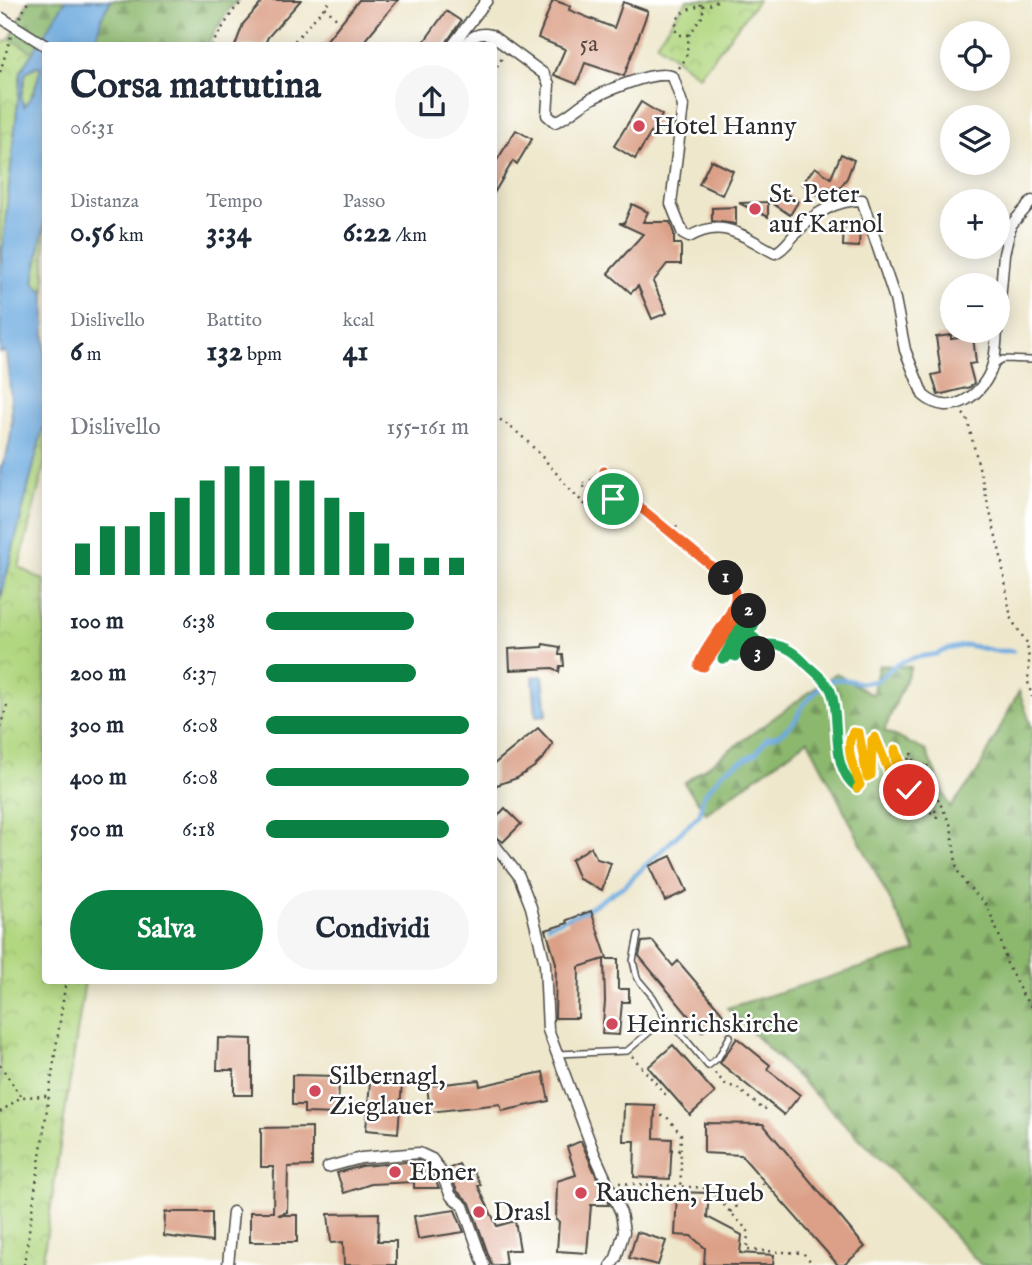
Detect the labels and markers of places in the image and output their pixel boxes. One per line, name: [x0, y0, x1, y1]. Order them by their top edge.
place label: Hotel Hanny: [653, 110, 797, 143]
marker: Hotel Hanny: [631, 118, 647, 134]
place label: St. Peter auf Karnol: [769, 178, 884, 241]
marker: St. Peter auf Karnol: [747, 201, 763, 217]
pin: [583, 469, 643, 529]
pin: 1: [708, 560, 744, 596]
pin: 2: [732, 594, 766, 628]
pin: 3: [740, 636, 776, 672]
pin: [879, 760, 939, 820]
place label: Heinrichskirche: [626, 1008, 799, 1041]
marker: Heinrichskirche: [604, 1016, 620, 1032]
place label: Silbernagl, Zieglauer: [329, 1060, 446, 1123]
marker: Silbernagl, Zieglauer: [307, 1083, 323, 1099]
place label: Ebner: [409, 1156, 477, 1189]
marker: Ebner: [387, 1164, 403, 1180]
place label: Rauchen, Hueb: [595, 1177, 764, 1210]
marker: Rauchen, Hueb: [573, 1185, 589, 1201]
place label: Drasl: [493, 1196, 552, 1229]
marker: Drasl: [471, 1204, 487, 1220]

